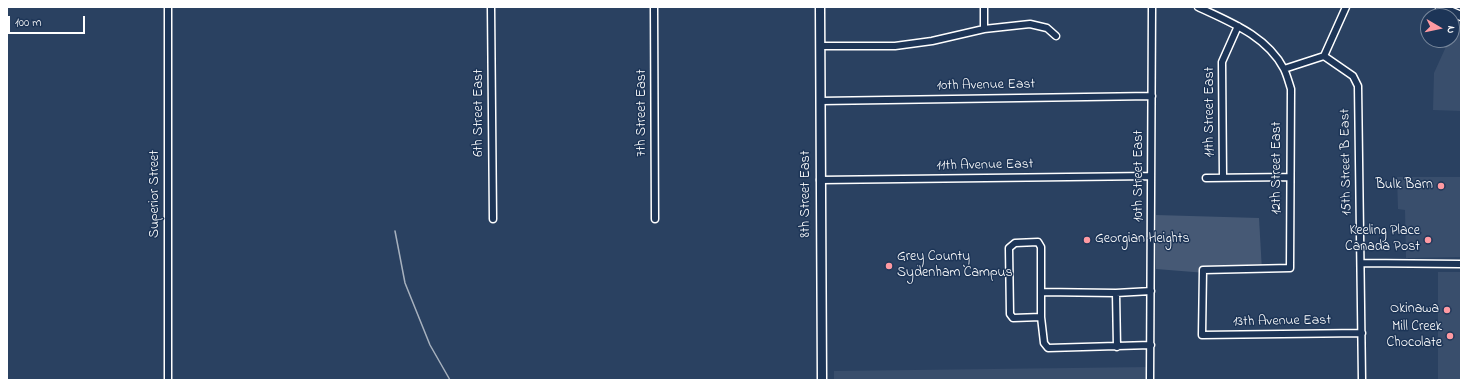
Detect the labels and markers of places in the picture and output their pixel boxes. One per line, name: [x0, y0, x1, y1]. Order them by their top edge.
place label: Bulk Barn: [1375, 178, 1433, 194]
marker: Bulk Barn: [1436, 181, 1446, 191]
place label: Keeling Place Canada Post: [1345, 224, 1420, 256]
place label: Georgian Heights: [1095, 232, 1190, 248]
marker: Georgian Heights: [1082, 235, 1092, 245]
marker: Keeling Place Canada Post: [1423, 235, 1433, 245]
place label: Grey County Sydenham Campus: [897, 250, 1013, 282]
marker: Grey County Sydenham Campus: [884, 261, 894, 271]
place label: Okinawa: [1390, 302, 1439, 318]
marker: Okinawa: [1442, 305, 1452, 315]
place label: Mill Creek Chocolate: [1386, 320, 1442, 352]
marker: Mill Creek Chocolate: [1445, 331, 1455, 341]

